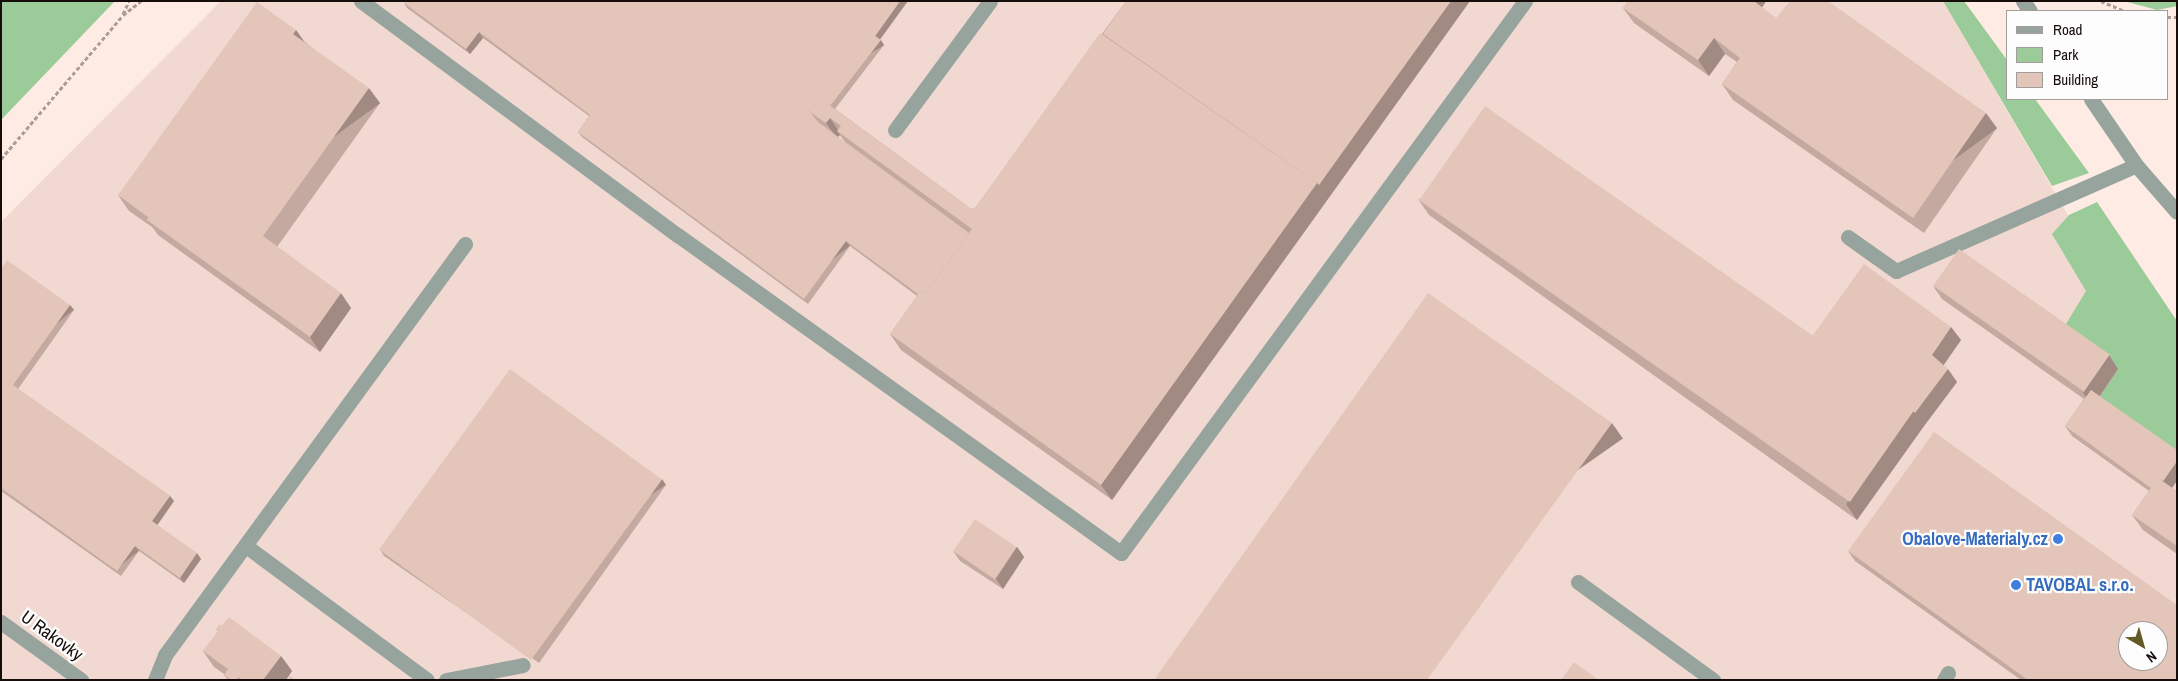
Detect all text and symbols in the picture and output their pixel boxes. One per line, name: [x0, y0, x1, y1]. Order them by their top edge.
legend: [2006, 10, 2168, 100]
text: Road: [2053, 19, 2082, 40]
text: Park: [2053, 44, 2078, 65]
text: Building: [2053, 69, 2098, 90]
place label: Obalove-Materialy.cz: [1902, 528, 2048, 550]
marker: Obalove-Materialy.cz: [2052, 533, 2064, 545]
place label: TAVOBAL s.r.o.: [2026, 574, 2134, 596]
marker: TAVOBAL s.r.o.: [2010, 579, 2022, 591]
street label: U Rakovky: [17, 606, 87, 666]
north arrow: [2118, 621, 2168, 671]
text: N: [2143, 647, 2160, 667]

